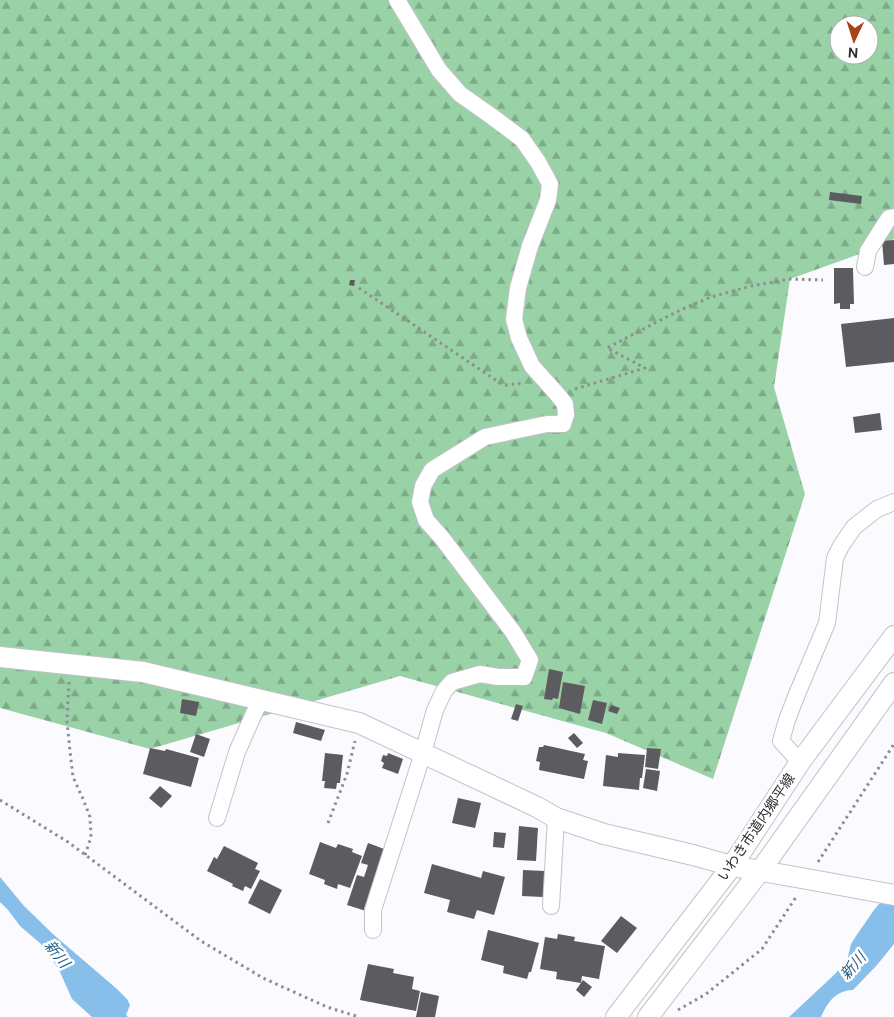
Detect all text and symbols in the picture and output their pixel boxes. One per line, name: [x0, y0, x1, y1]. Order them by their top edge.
north arrow: [829, 15, 879, 65]
text: N: [847, 44, 859, 62]
street label: いわき市道内郷平線: [713, 770, 799, 884]
water label: 新川: [40, 936, 75, 973]
water label: 新川: [836, 947, 872, 984]

